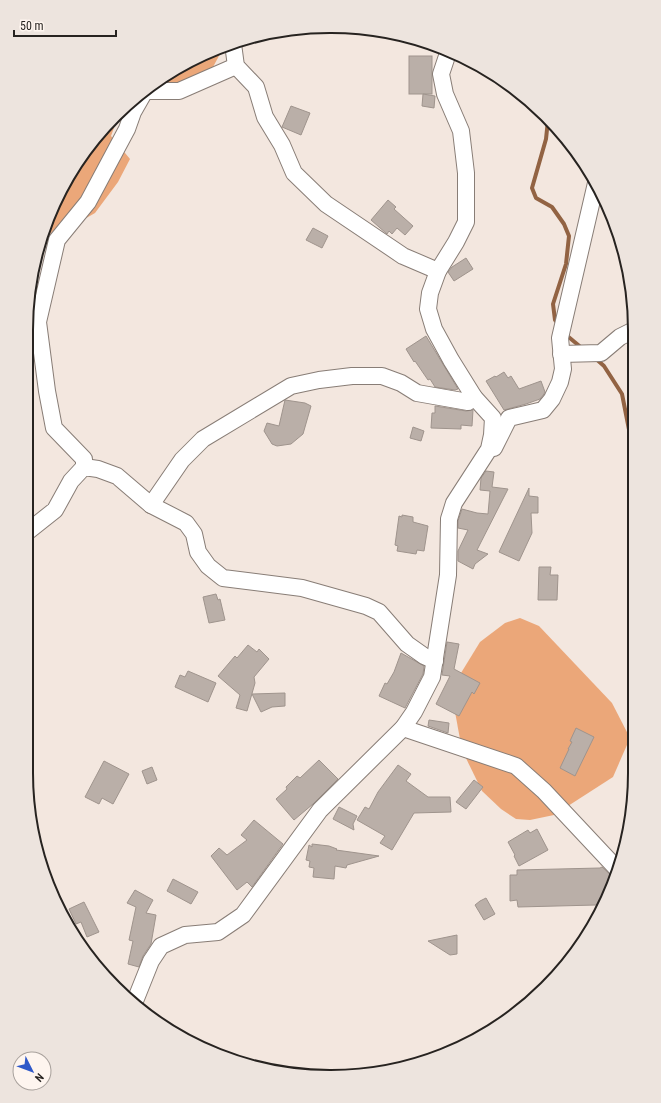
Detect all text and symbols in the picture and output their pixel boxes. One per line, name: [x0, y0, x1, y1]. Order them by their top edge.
scale bar: [14, 12, 116, 38]
text: 50 m: [20, 19, 44, 33]
north arrow: [12, 1051, 52, 1091]
text: N: [32, 1070, 46, 1084]

